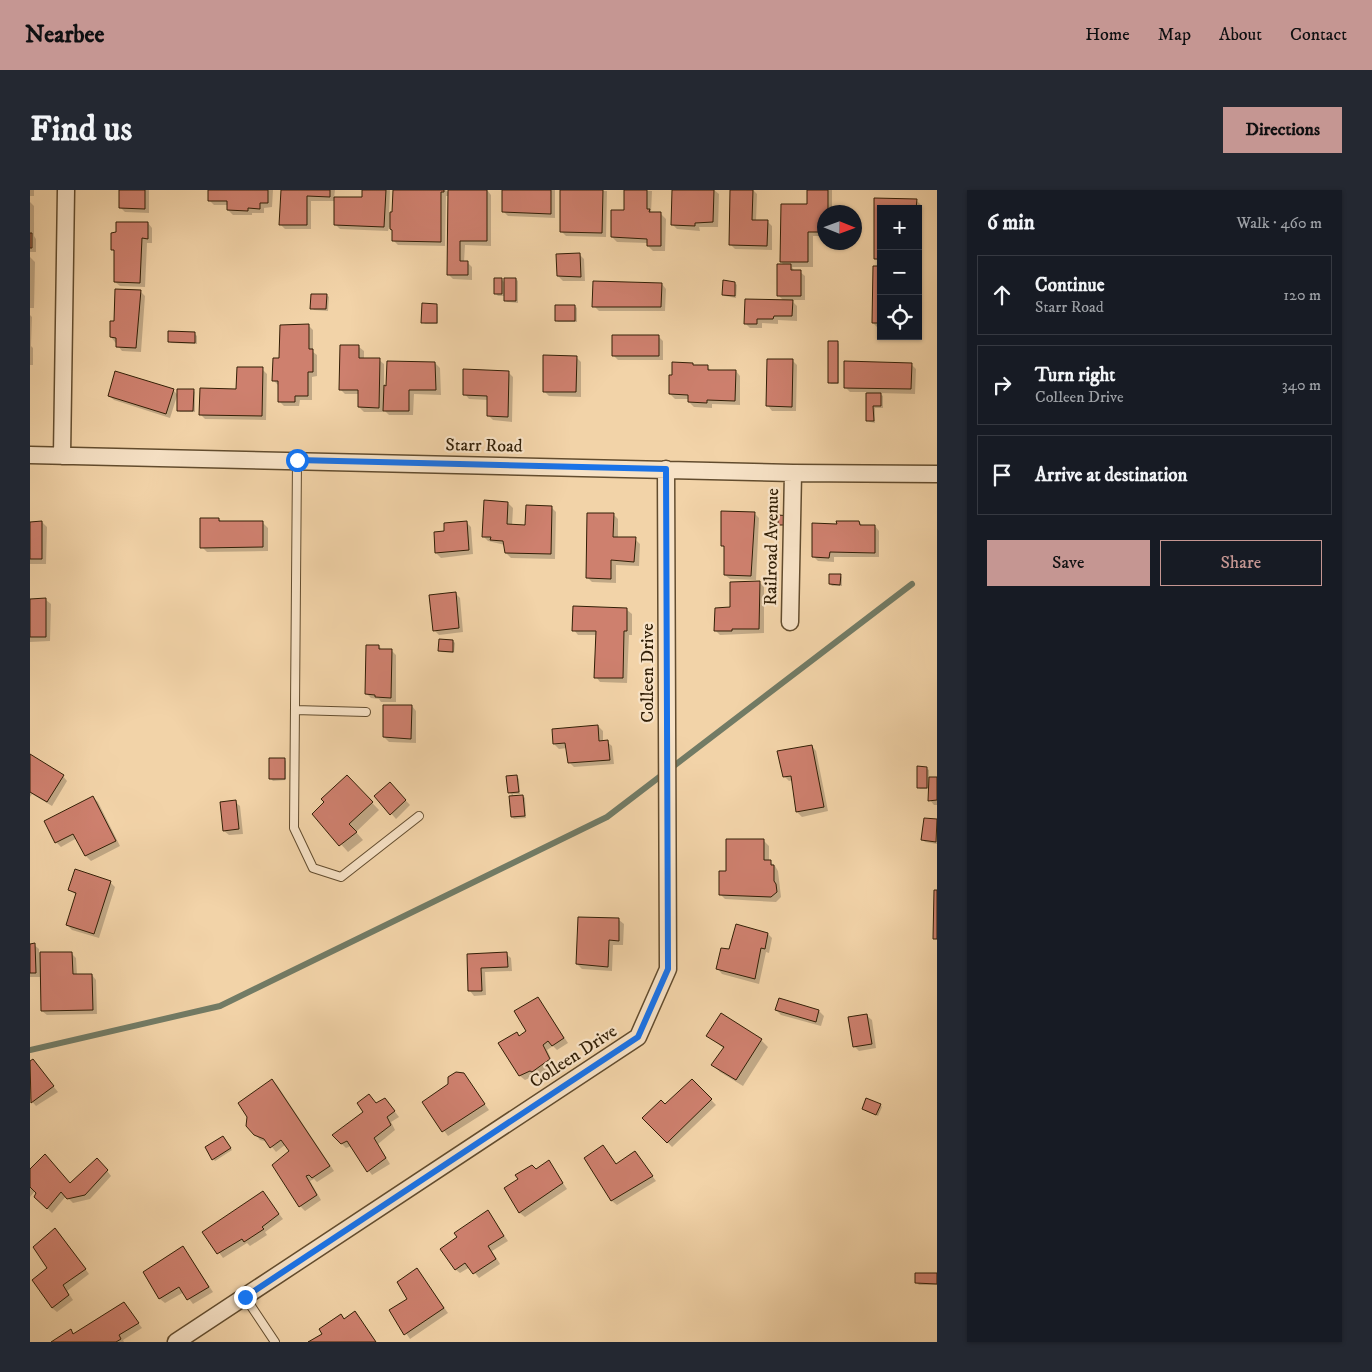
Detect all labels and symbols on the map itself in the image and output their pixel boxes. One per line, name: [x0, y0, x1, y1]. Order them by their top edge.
north arrow: [817, 205, 862, 250]
street label: Starr Road: [445, 434, 523, 458]
route start: [286, 449, 309, 472]
street label: Railroad Avenue: [760, 488, 784, 606]
street label: Colleen Drive: [637, 623, 659, 723]
street label: Colleen Drive: [526, 1020, 621, 1093]
route end: [234, 1286, 257, 1309]

